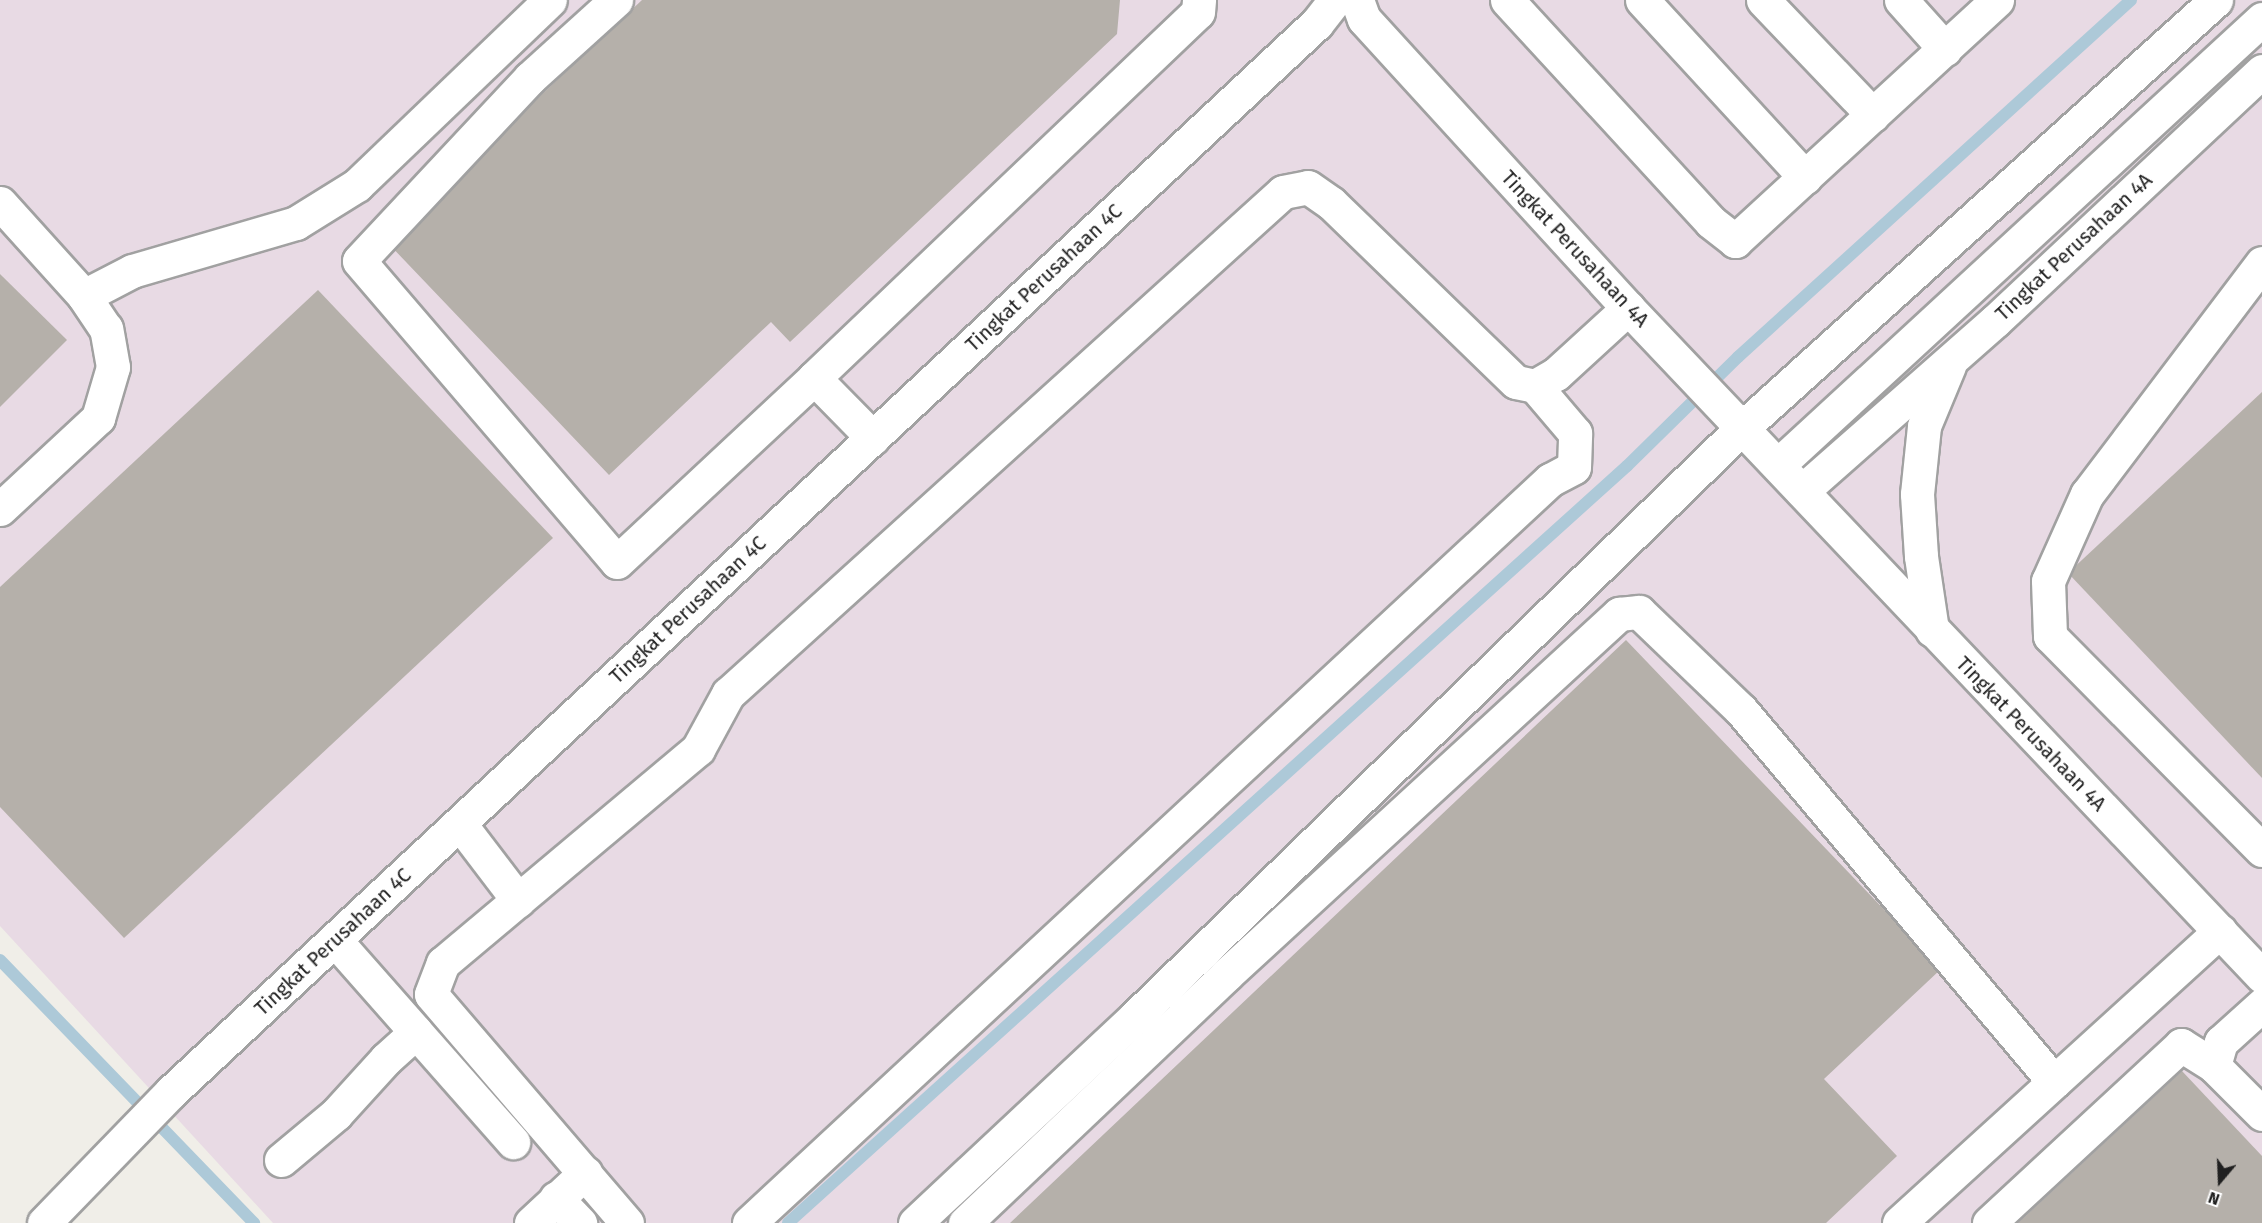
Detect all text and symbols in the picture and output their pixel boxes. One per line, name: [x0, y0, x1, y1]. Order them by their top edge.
street label: Tingkat Perusahaan 4A: [1496, 166, 1654, 332]
street label: Tingkat Perusahaan 4A: [1991, 168, 2157, 326]
street label: Tingkat Perusahaan 4C: [961, 199, 1127, 357]
street label: Tingkat Perusahaan 4C: [605, 531, 771, 689]
street label: Tingkat Perusahaan 4A: [1951, 652, 2111, 816]
street label: Tingkat Perusahaan 4C: [250, 863, 416, 1021]
north arrow: [2190, 1151, 2250, 1211]
text: N: [2206, 1188, 2222, 1209]

